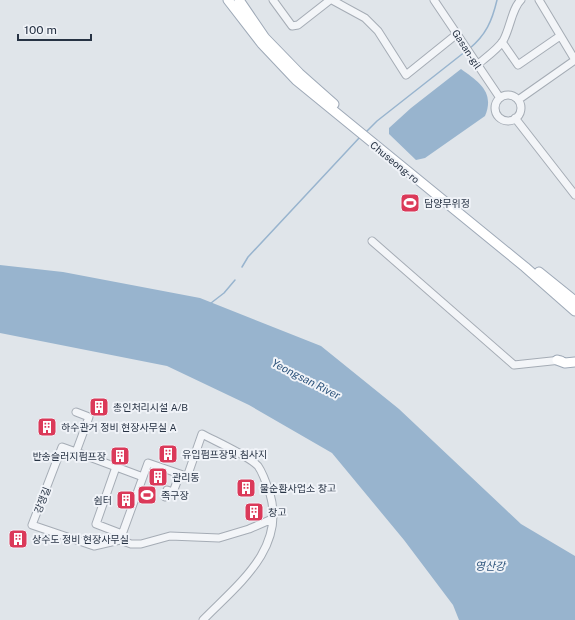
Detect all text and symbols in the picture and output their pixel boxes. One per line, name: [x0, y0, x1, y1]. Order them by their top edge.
scale bar: [18, 16, 91, 42]
text: 100 m: [24, 23, 57, 37]
street label: Gasan-gil: [450, 27, 484, 71]
street label: Chuseong-ro: [368, 139, 422, 186]
sports icon: 담양무위정: [399, 192, 421, 214]
place label: 담양무위정: [424, 197, 470, 209]
water label: Yeongsan River: [270, 357, 343, 402]
building icon: 총인처리시설 A/B: [88, 396, 110, 418]
place label: 총인처리시설 A/B: [113, 401, 188, 413]
building icon: 하수관거 정비 현장사무실 A: [36, 416, 58, 438]
place label: 하수관거 정비 현장사무실 A: [61, 421, 177, 433]
building icon: 유입펌프장및 침사지: [157, 443, 179, 465]
building icon: 반송슬러지펌프장: [109, 445, 131, 467]
place label: 유입펌프장및 침사지: [182, 448, 267, 460]
place label: 반송슬러지펌프장: [32, 450, 106, 462]
building icon: 관리동: [147, 466, 169, 488]
place label: 관리동: [172, 471, 200, 483]
building icon: 물순환사업소 창고: [235, 477, 257, 499]
place label: 물순환사업소 창고: [260, 482, 336, 494]
sports icon: 족구장: [136, 484, 158, 506]
street label: 강쟁길: [31, 485, 53, 515]
building icon: 쉼터: [115, 489, 137, 511]
place label: 족구장: [161, 489, 189, 501]
place label: 쉼터: [94, 494, 112, 506]
building icon: 창고: [243, 501, 265, 523]
place label: 창고: [268, 506, 286, 518]
building icon: 상수도 정비 현장사무실: [7, 528, 29, 550]
place label: 상수도 정비 현장사무실: [32, 533, 129, 545]
water label: 영산강: [475, 560, 507, 572]

